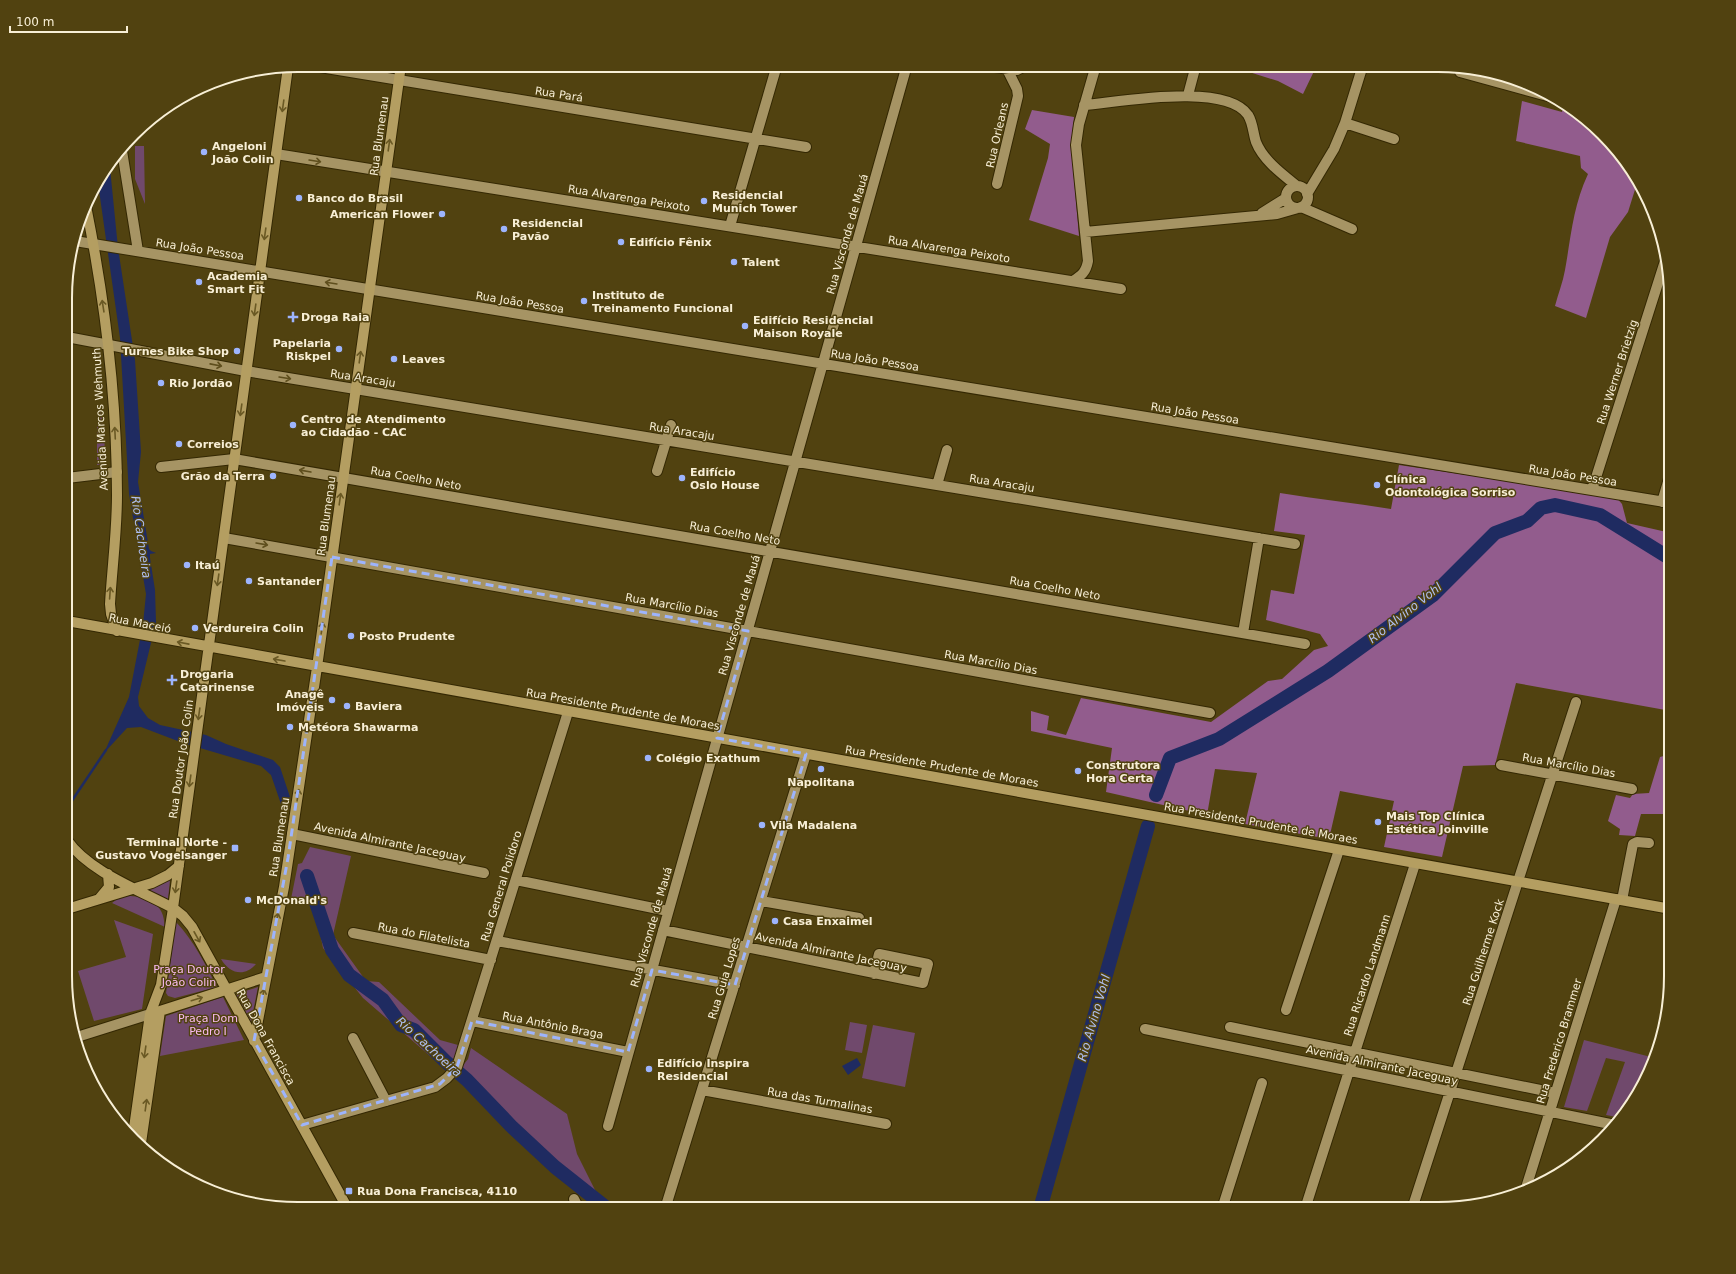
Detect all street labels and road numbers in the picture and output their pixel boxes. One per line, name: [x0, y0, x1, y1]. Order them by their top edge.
street label: Rua Pará: [534, 84, 584, 105]
street label: Rua Blumenau: [367, 96, 392, 177]
street label: Rua Orleans: [984, 101, 1011, 169]
street label: Rua Visconde de Mauá: [824, 172, 871, 296]
street label: Rua Alvarenga Peixoto: [567, 182, 691, 215]
street label: Rua Alvarenga Peixoto: [887, 233, 1011, 266]
street label: Rua João Pessoa: [155, 236, 245, 263]
street label: Rua João Pessoa: [475, 289, 565, 316]
street label: Rua Werner Brietzig: [1594, 318, 1641, 426]
street label: Avenida Marcos Wehmuth: [90, 347, 111, 491]
street label: Rua João Pessoa: [830, 347, 920, 374]
street label: Rua Aracaju: [329, 367, 397, 390]
street label: Rua João Pessoa: [1150, 400, 1240, 427]
street label: Rua Aracaju: [648, 420, 716, 443]
street label: Rua João Pessoa: [1528, 462, 1618, 489]
street label: Rua Coelho Neto: [370, 464, 463, 493]
street label: Rua Aracaju: [968, 472, 1036, 495]
street label: Rua Blumenau: [314, 476, 339, 557]
street label: Rua Coelho Neto: [689, 519, 782, 548]
street label: Rua Visconde de Mauá: [716, 553, 763, 677]
street label: Rua Coelho Neto: [1009, 574, 1102, 603]
street label: Rua Marcílio Dias: [624, 591, 720, 620]
street label: Rua Maceió: [108, 611, 172, 636]
street label: Rua Marcílio Dias: [943, 648, 1039, 677]
street label: Rua Presidente Prudente de Moraes: [525, 686, 721, 733]
street label: Rua Doutor João Colin: [167, 699, 196, 819]
street label: Rua Presidente Prudente de Moraes: [844, 743, 1040, 790]
street label: Rua Marcílio Dias: [1521, 751, 1617, 780]
street label: Rua Blumenau: [267, 796, 292, 878]
street label: Rua Presidente Prudente de Moraes: [1163, 800, 1359, 847]
street label: Avenida Almirante Jaceguay: [313, 820, 467, 865]
street label: Rua General Polidoro: [478, 829, 525, 943]
street label: Rua Visconde de Mauá: [628, 865, 675, 989]
street label: Rua Guilherme Kock: [1460, 897, 1507, 1007]
street label: Rua Ricardo Landmann: [1342, 912, 1393, 1038]
street label: Rua do Filatelista: [377, 920, 471, 951]
street label: Avenida Almirante Jaceguay: [754, 930, 908, 975]
street label: Rua Guia Lopes: [706, 935, 743, 1021]
street label: Rua Frederico Brammer: [1534, 977, 1585, 1105]
street label: Rua Dona Francisca: [234, 987, 297, 1088]
street label: Rua Antônio Braga: [501, 1009, 605, 1042]
street label: Avenida Almirante Jaceguay: [1305, 1043, 1459, 1088]
street label: Rua das Turmalinas: [766, 1085, 874, 1116]

